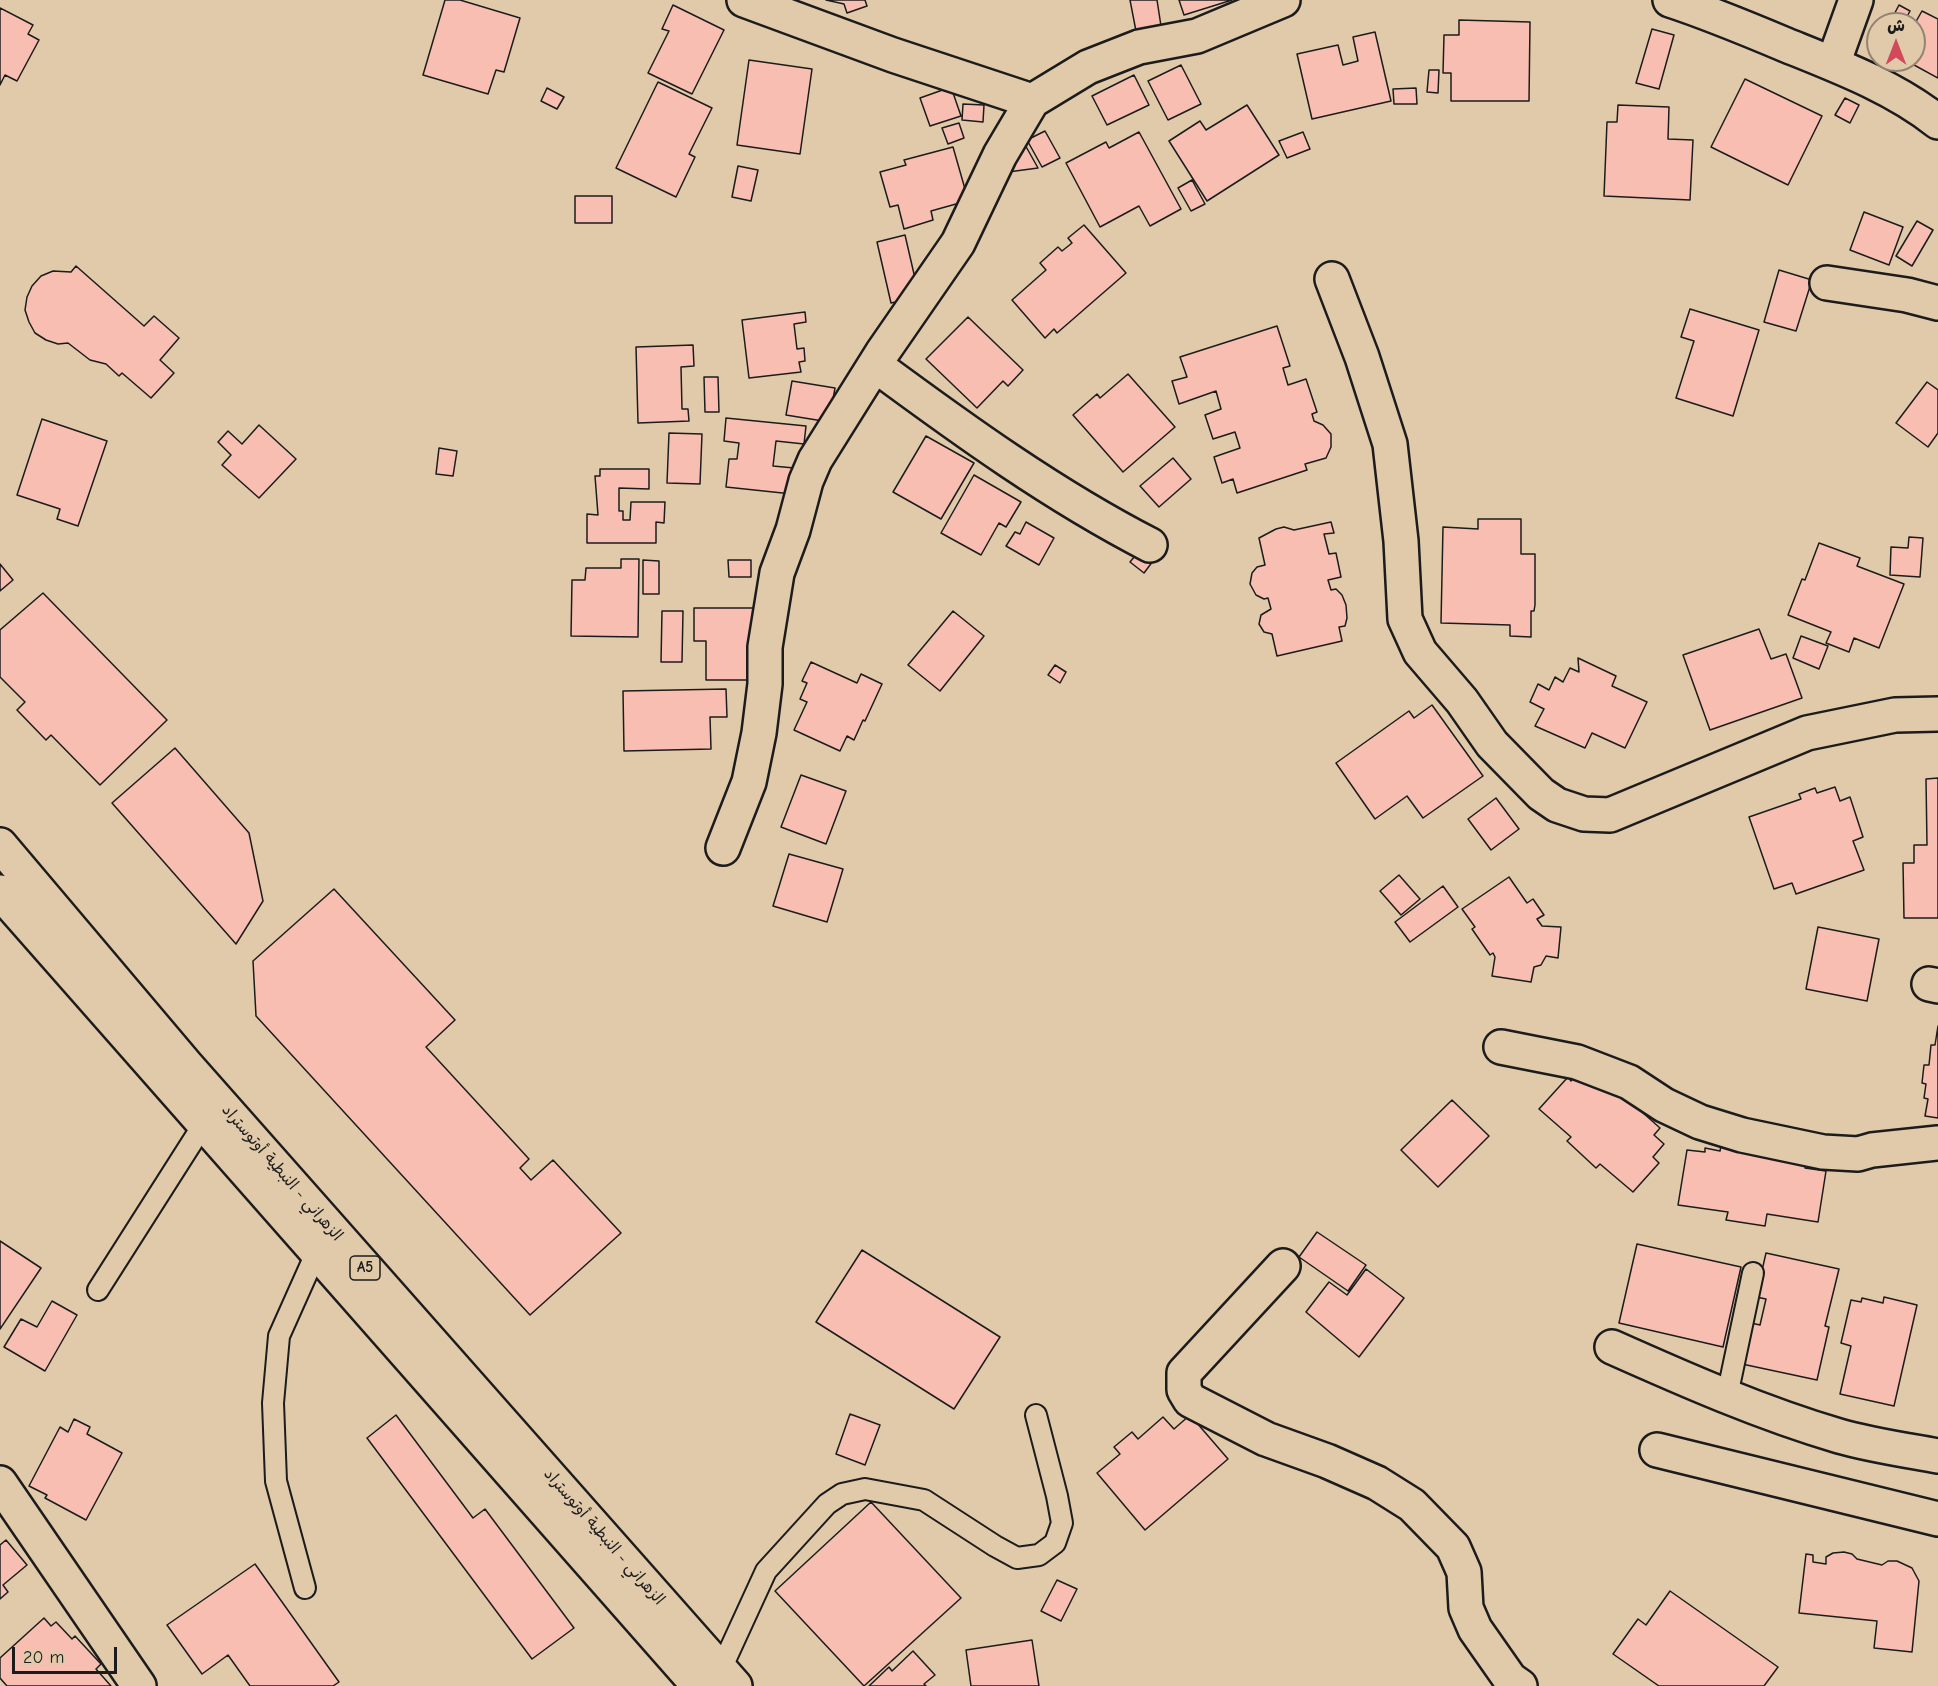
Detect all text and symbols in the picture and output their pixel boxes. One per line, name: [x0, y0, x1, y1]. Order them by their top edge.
north arrow: [1866, 12, 1926, 72]
text: ش: [1887, 17, 1905, 35]
street label: الزهراني - النبطية أوتوستراد: [217, 1101, 347, 1245]
road number: A5: [350, 1256, 380, 1280]
street label: الزهراني - النبطية أوتوستراد: [539, 1465, 669, 1609]
scale bar: [15, 1635, 120, 1673]
text: 20 m: [23, 1647, 64, 1668]

